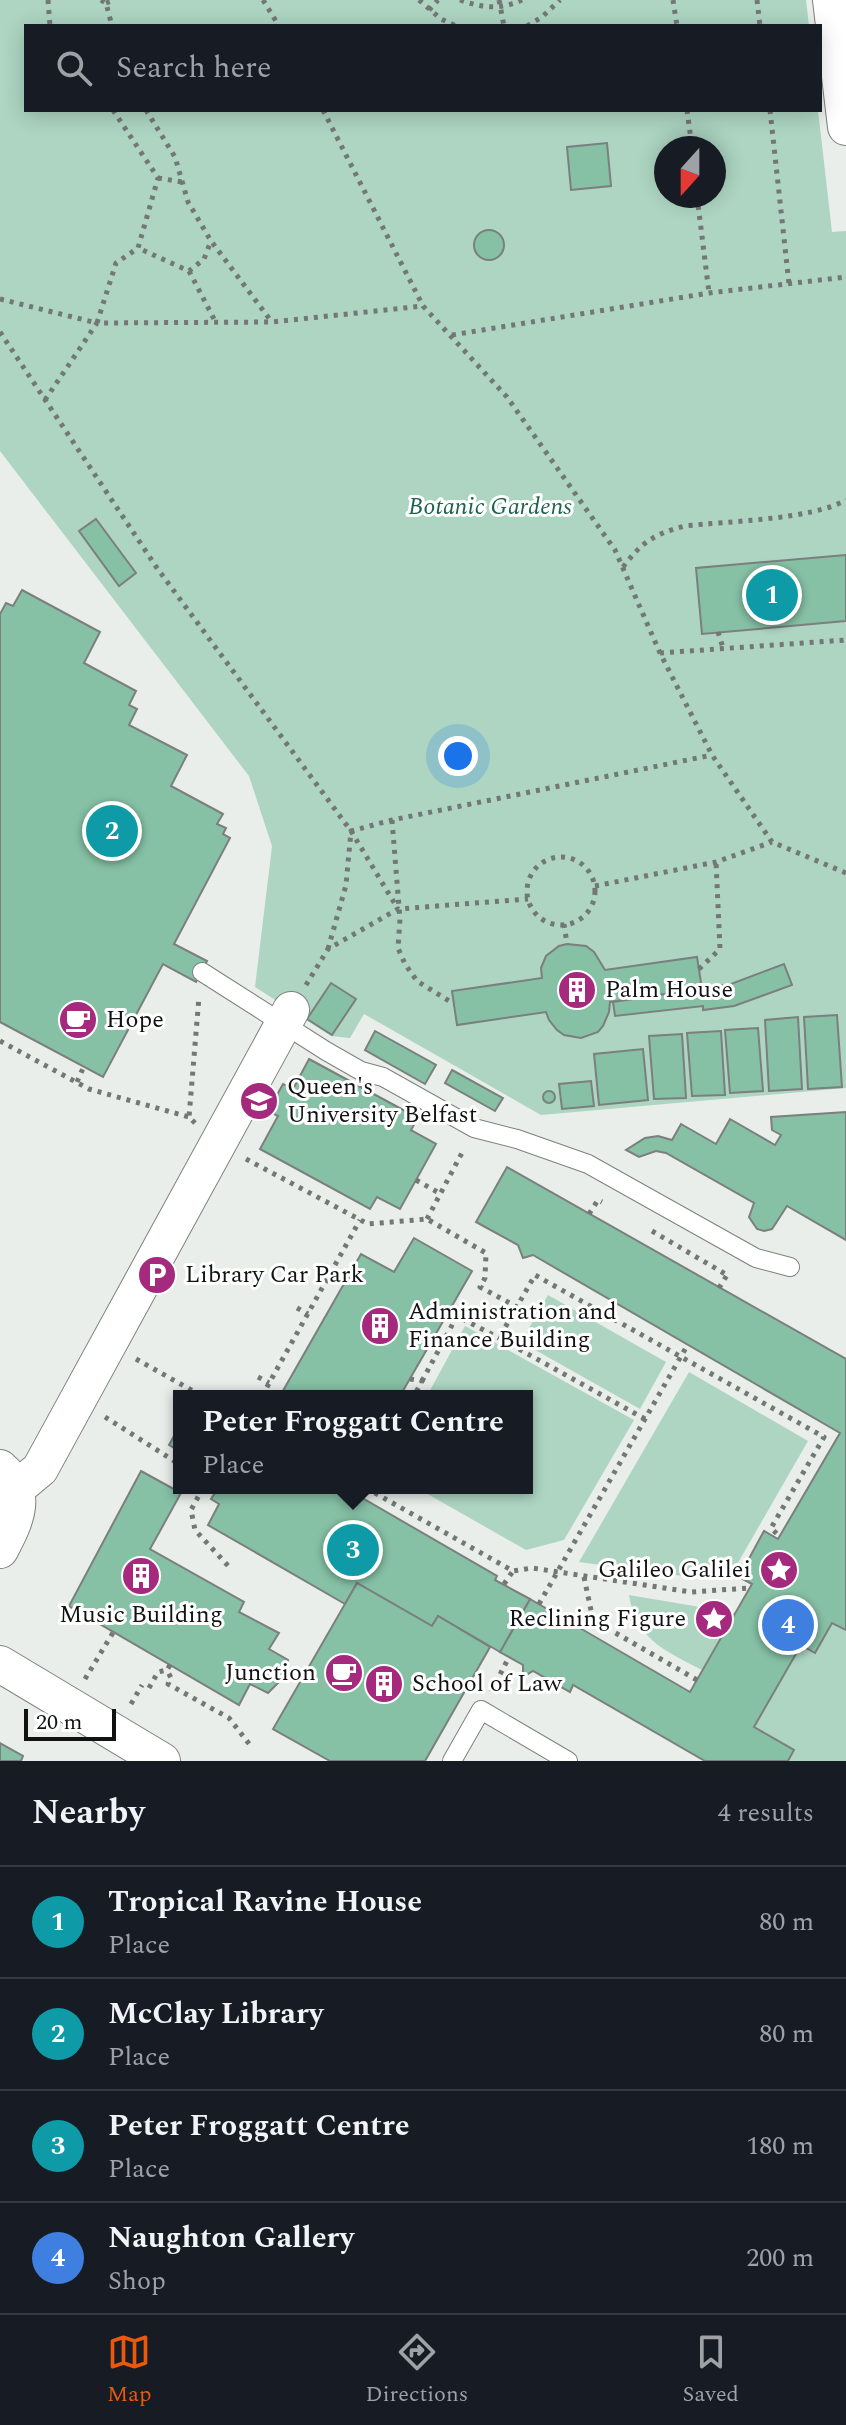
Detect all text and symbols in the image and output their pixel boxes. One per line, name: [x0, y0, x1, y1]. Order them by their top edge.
search box: [24, 24, 822, 112]
text: Search here: [116, 45, 272, 91]
icon: search: [52, 46, 96, 90]
north arrow: [654, 136, 726, 208]
park label: Botanic Gardens: [408, 489, 572, 525]
pin: 1: [746, 565, 798, 625]
your location: [438, 736, 478, 776]
pin: 2: [86, 801, 138, 861]
building icon: Palm House: [556, 969, 598, 1011]
place label: Palm House: [605, 972, 733, 1008]
cafe icon: Hope: [57, 999, 99, 1041]
place label: Hope: [106, 1002, 164, 1038]
place label: Queen's University Belfast: [287, 1069, 477, 1133]
school or university icon: Queen's University Belfast: [238, 1080, 280, 1122]
parking icon: Library Car Park: [136, 1254, 178, 1296]
place label: Library Car Park: [185, 1257, 364, 1293]
place label: Administration and Finance Building: [408, 1294, 617, 1358]
building icon: Administration and Finance Building: [359, 1305, 401, 1347]
popup: [173, 1390, 533, 1494]
text: Peter Froggatt Centre: [202, 1399, 504, 1445]
text: Place: [202, 1445, 264, 1485]
pin: 3: [327, 1520, 379, 1580]
place icon: Galileo Galilei: [758, 1549, 800, 1591]
place label: Galileo Galilei: [598, 1552, 751, 1588]
building icon: Music Building: [120, 1555, 162, 1597]
pin: 4: [762, 1595, 814, 1655]
place label: Music Building: [59, 1597, 223, 1633]
place icon: Reclining Figure: [693, 1598, 735, 1640]
place label: Reclining Figure: [508, 1601, 686, 1637]
cafe icon: Junction: [323, 1652, 365, 1694]
place label: Junction: [225, 1655, 316, 1691]
building icon: School of Law: [363, 1663, 405, 1705]
place label: School of Law: [412, 1666, 563, 1702]
scale bar: [24, 1705, 116, 1741]
text: 20 m: [36, 1706, 82, 1739]
text: Nearby: [32, 1787, 145, 1839]
text: 4 results: [718, 1793, 814, 1833]
text: Tropical Ravine House: [108, 1879, 422, 1925]
text: 1: [51, 1902, 65, 1942]
text: 80 m: [759, 1902, 814, 1942]
text: Place: [108, 1925, 170, 1965]
text: McClay Library: [108, 1991, 323, 2037]
text: 2: [51, 2014, 65, 2054]
text: 80 m: [759, 2014, 814, 2054]
text: Place: [108, 2037, 170, 2077]
text: Peter Froggatt Centre: [108, 2103, 410, 2149]
text: 3: [51, 2126, 65, 2166]
text: 180 m: [746, 2126, 814, 2166]
text: Place: [108, 2149, 170, 2189]
text: Naughton Gallery: [108, 2215, 354, 2261]
text: 4: [51, 2238, 65, 2278]
text: 200 m: [746, 2238, 814, 2278]
text: Shop: [108, 2261, 166, 2301]
tab: Map: [107, 2330, 151, 2411]
tab: Directions: [366, 2330, 468, 2411]
tab: Saved: [682, 2330, 739, 2411]

